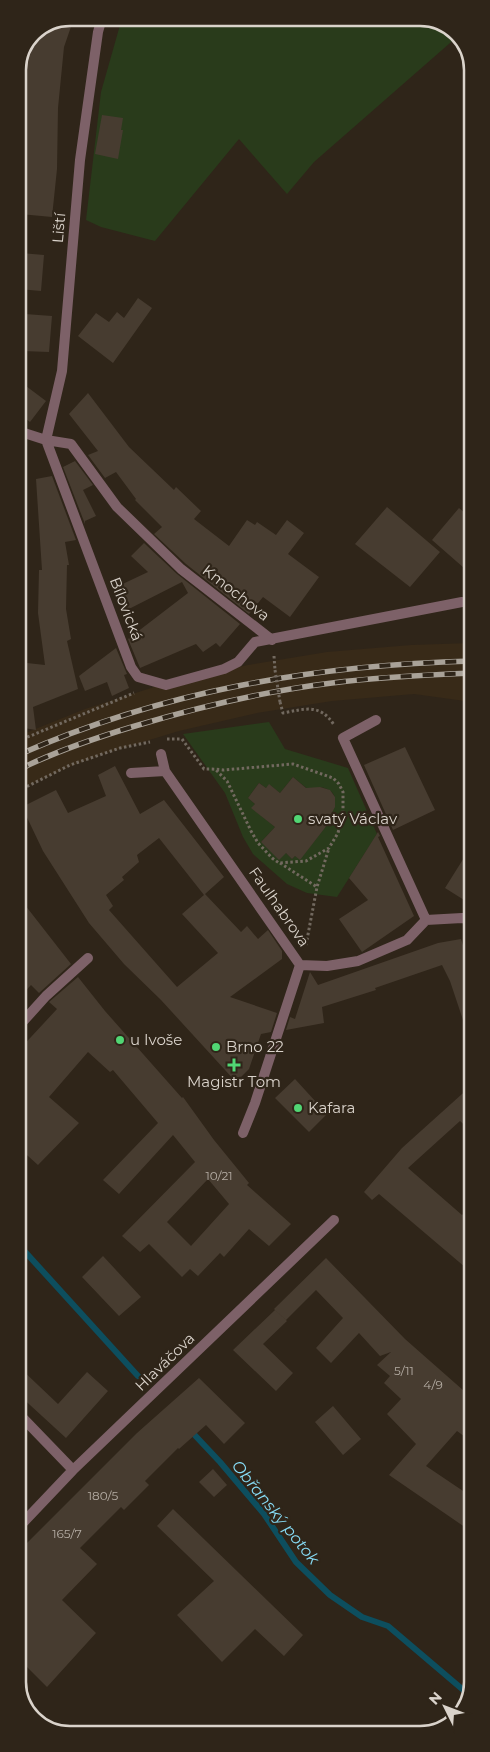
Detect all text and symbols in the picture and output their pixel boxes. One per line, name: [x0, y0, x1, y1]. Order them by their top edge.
street label: Liští: [48, 211, 69, 244]
street label: Kmochova: [199, 560, 274, 625]
street label: Bílovická: [106, 574, 147, 643]
place label: svatý Václav: [308, 809, 398, 828]
marker: svatý Václav: [292, 813, 304, 825]
street label: Faulhabrova: [245, 863, 314, 950]
place label: u Ivoše: [130, 1030, 182, 1049]
marker: u Ivoše: [114, 1034, 126, 1046]
place label: Brno 22: [226, 1037, 284, 1056]
marker: Brno 22: [210, 1041, 222, 1053]
marker: Magistr Tom: [228, 1059, 240, 1071]
place label: Magistr Tom: [187, 1072, 281, 1091]
place label: Kafara: [308, 1098, 355, 1117]
marker: Kafara: [292, 1102, 304, 1114]
house number: 10/21: [205, 1168, 233, 1183]
street label: Hlaváčova: [131, 1328, 199, 1395]
house number: 5/11: [394, 1363, 414, 1378]
house number: 4/9: [423, 1377, 443, 1392]
water label: Obřanský potok: [228, 1456, 324, 1569]
house number: 180/5: [88, 1488, 118, 1503]
house number: 165/7: [52, 1526, 82, 1541]
north arrow: [420, 1682, 470, 1732]
text: N: [425, 1688, 446, 1709]

